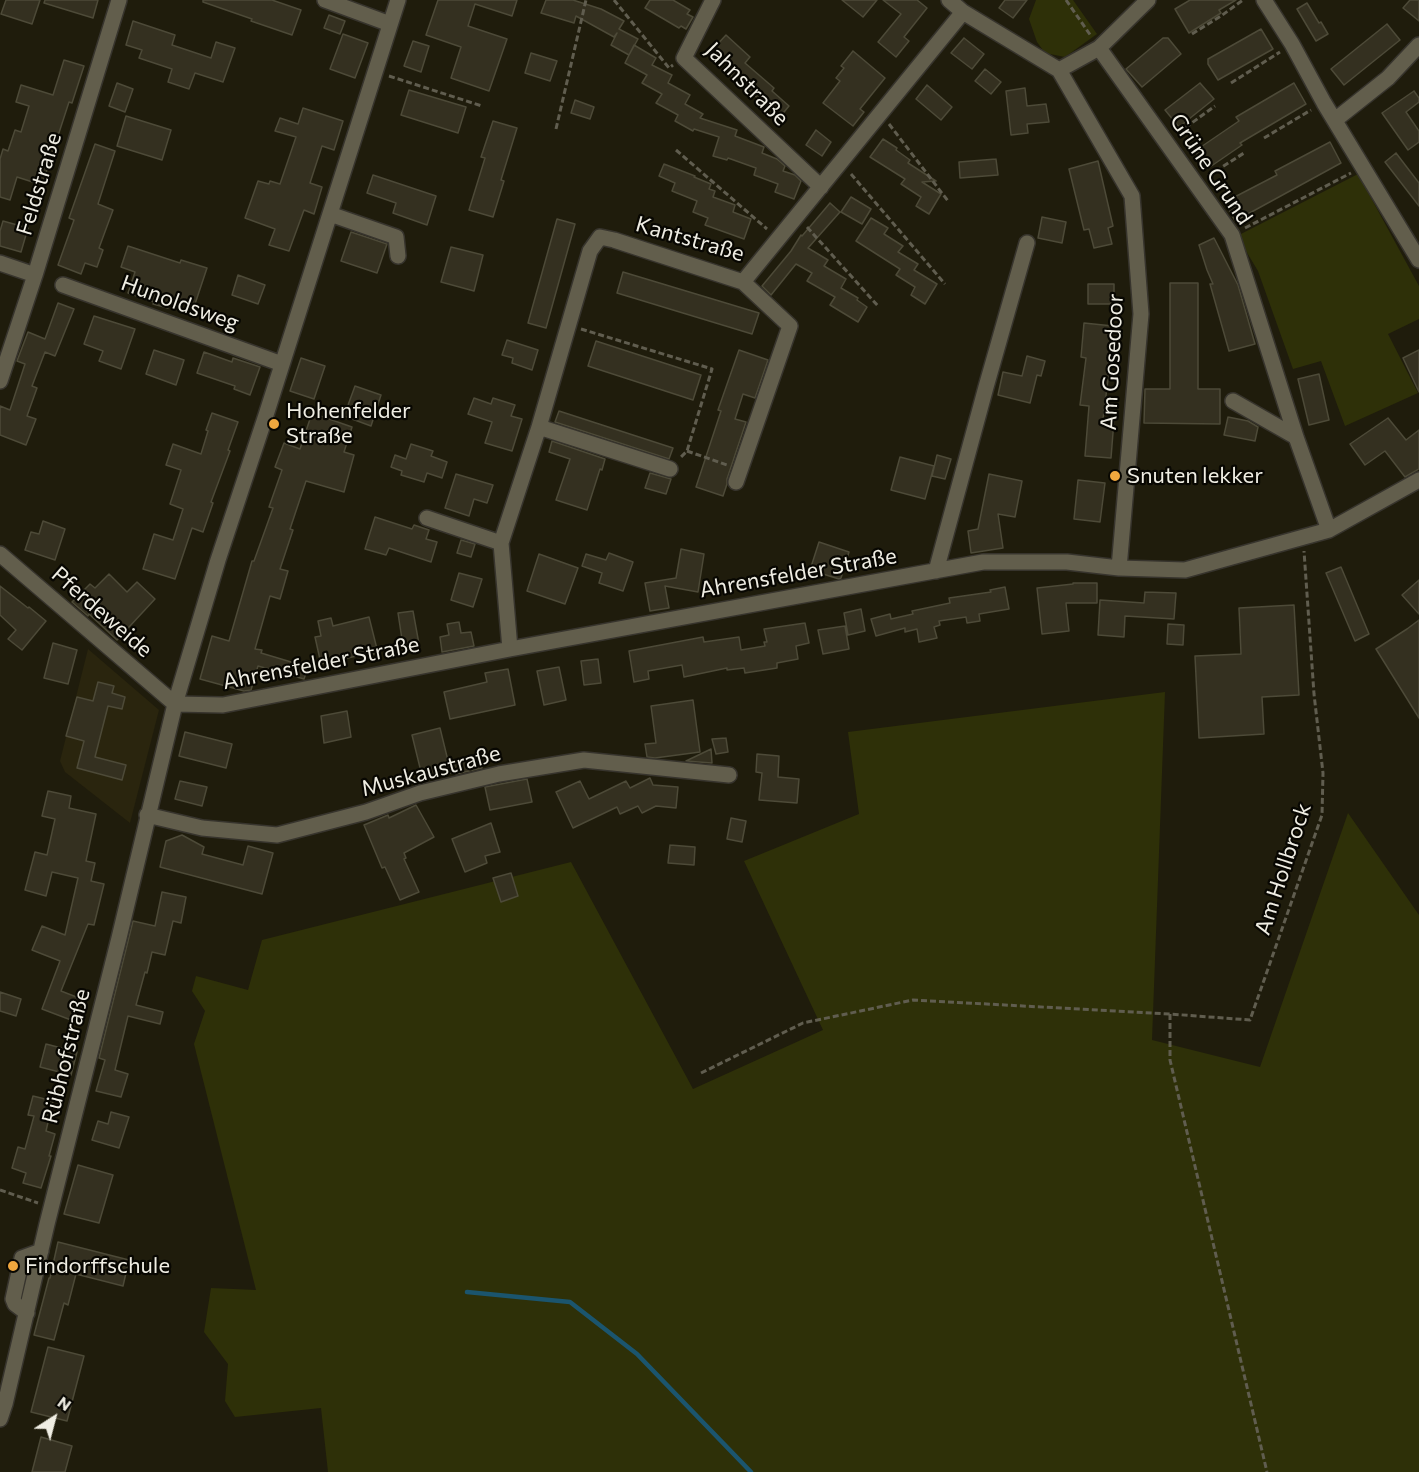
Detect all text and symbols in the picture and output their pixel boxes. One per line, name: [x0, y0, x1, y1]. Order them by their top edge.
street label: Jahnstraße: [700, 37, 794, 131]
street label: Grüne Grund: [1164, 109, 1258, 229]
street label: Feldstraße: [11, 129, 67, 239]
street label: Kantstraße: [633, 211, 747, 267]
street label: Hunoldsweg: [118, 270, 242, 336]
street label: Am Gosedoor: [1095, 293, 1129, 431]
place label: Hohenfelder Straße: [286, 398, 411, 450]
marker: Hohenfelder Straße: [267, 417, 281, 431]
place label: Snuten lekker: [1127, 463, 1263, 489]
marker: Snuten lekker: [1108, 469, 1122, 483]
street label: Ahrensfelder Straße: [697, 543, 899, 603]
street label: Pferdeweide: [46, 561, 158, 663]
street label: Ahrensfelder Straße: [220, 631, 422, 695]
street label: Muskaustraße: [359, 740, 503, 802]
street label: Am Hollbrock: [1249, 800, 1317, 938]
street label: Rübhofstraße: [37, 986, 95, 1126]
place label: Findorffschule: [25, 1253, 170, 1279]
marker: Findorffschule: [6, 1259, 20, 1273]
north arrow: [24, 1388, 84, 1448]
text: N: [54, 1392, 75, 1414]

